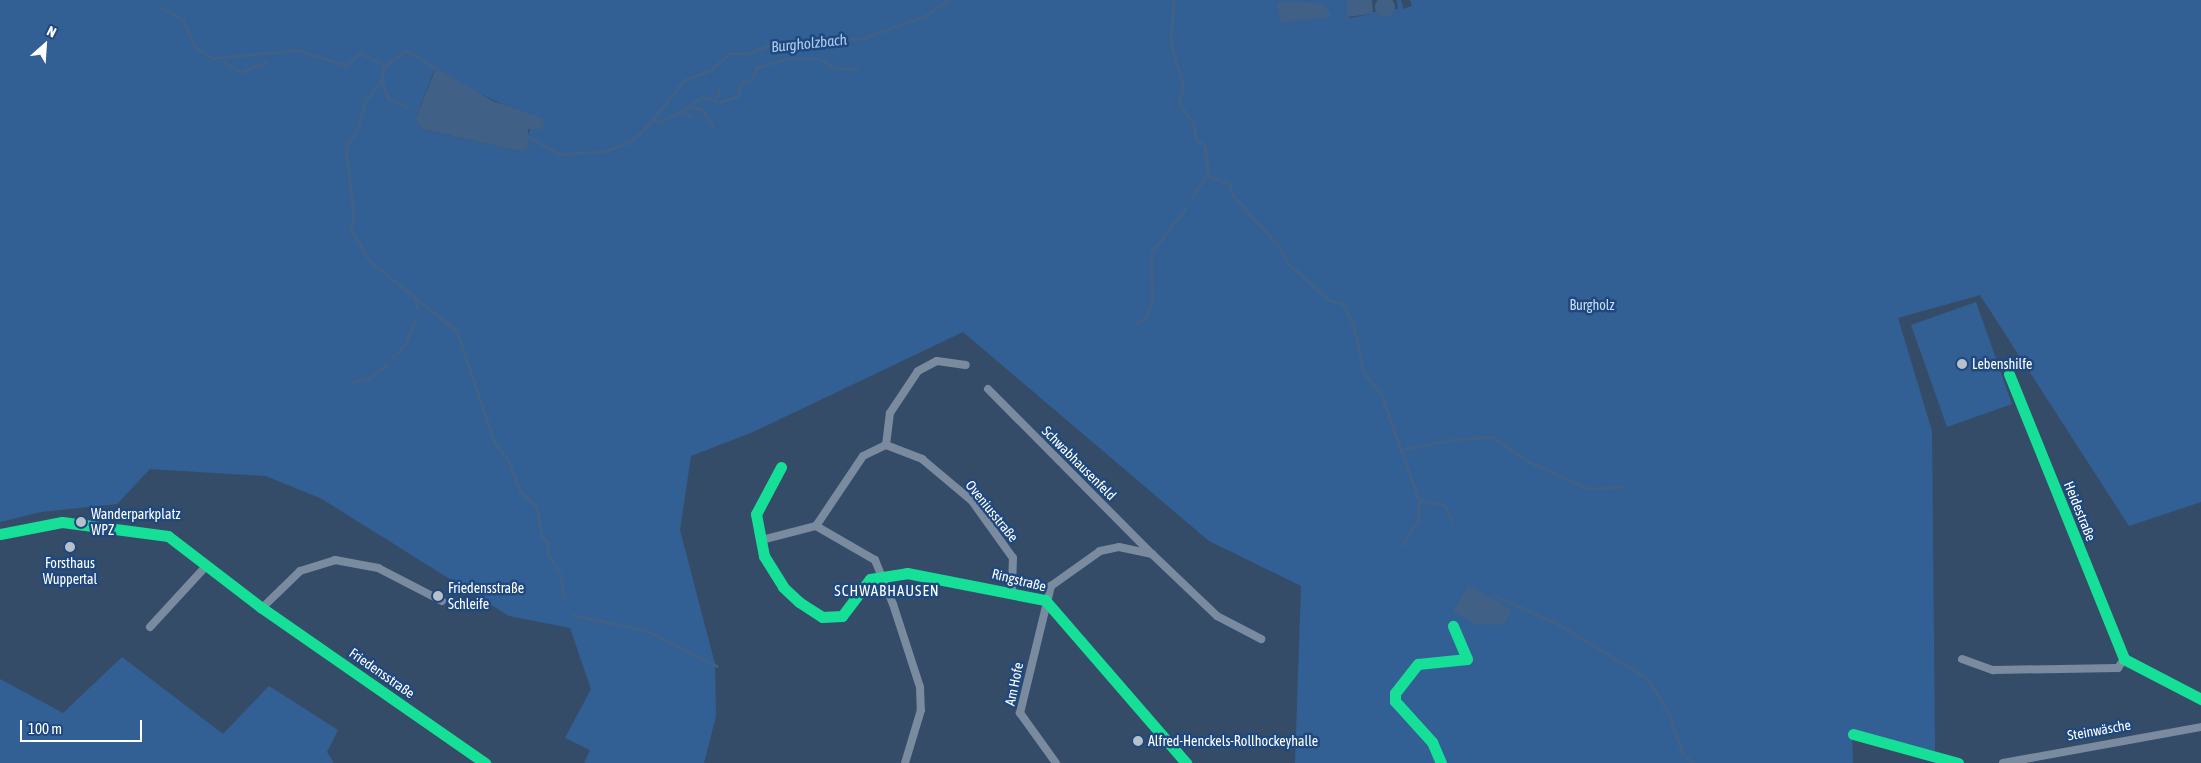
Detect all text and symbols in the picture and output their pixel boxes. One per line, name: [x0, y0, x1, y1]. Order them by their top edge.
north arrow: [20, 20, 70, 70]
text: N: [44, 23, 59, 41]
water label: Burgholzbach: [770, 30, 848, 56]
park label: Burgholz: [1569, 297, 1615, 313]
place label: Lebenshilfe: [1972, 356, 2032, 372]
marker: Lebenshilfe: [1956, 358, 1968, 370]
street label: Schwabhausenfeld: [1038, 422, 1120, 504]
street label: Oveniusstraße: [962, 477, 1022, 545]
street label: Heidestraße: [2060, 479, 2100, 543]
place label: Wanderparkplatz WPZ: [91, 506, 181, 538]
marker: Wanderparkplatz WPZ: [75, 516, 87, 528]
marker: Forsthaus Wuppertal: [64, 541, 76, 553]
place label: Forsthaus Wuppertal: [43, 555, 97, 588]
street label: Ringstraße: [990, 565, 1048, 595]
place label: Friedensstraße Schleife: [448, 580, 524, 612]
district label: SCHWABHAUSEN: [833, 582, 941, 600]
marker: Friedensstraße Schleife: [432, 590, 444, 602]
street label: Friedensstraße: [346, 644, 418, 702]
street label: Am Hofe: [1001, 661, 1027, 707]
scale bar: [22, 710, 145, 742]
street label: Steinwäsche: [2066, 716, 2132, 744]
text: 100 m: [28, 720, 62, 737]
place label: Alfred-Henckels-Rollhockeyhalle: [1148, 733, 1318, 749]
marker: Alfred-Henckels-Rollhockeyhalle: [1132, 735, 1144, 747]

